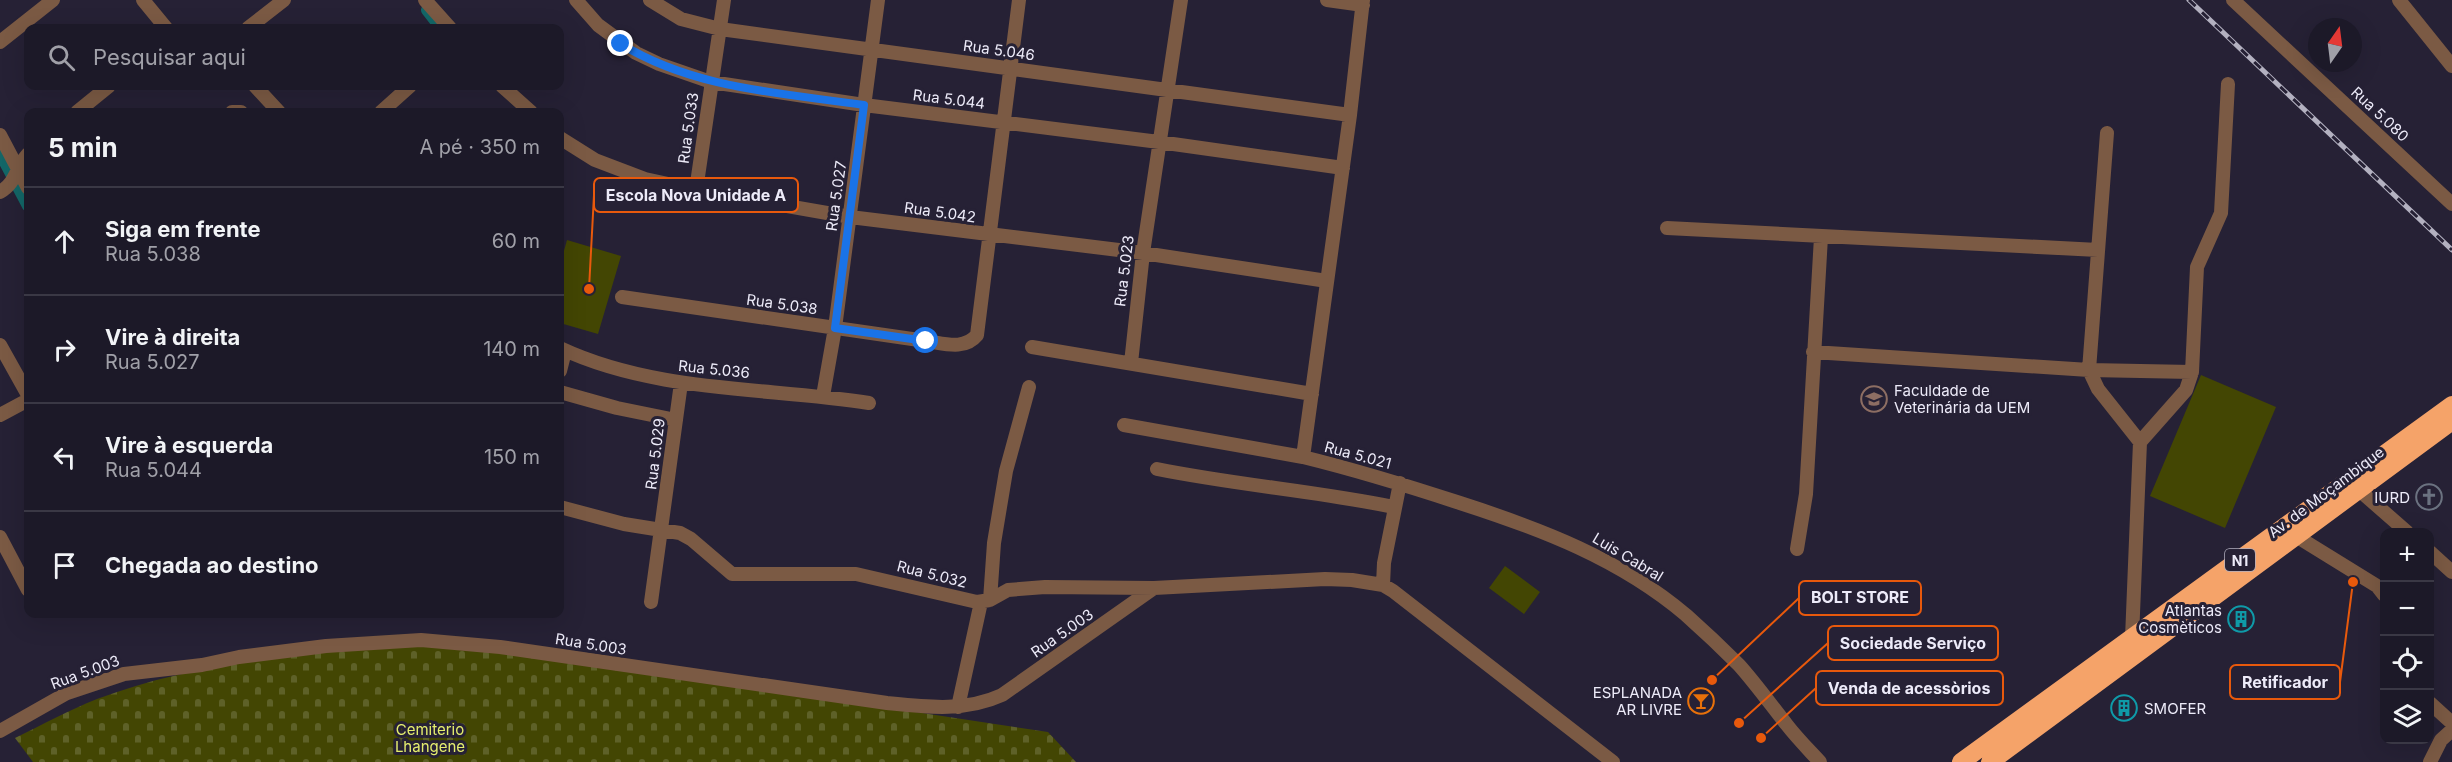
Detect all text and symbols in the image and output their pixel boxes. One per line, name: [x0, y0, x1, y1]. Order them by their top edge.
north arrow: [2308, 18, 2362, 72]
search box: [24, 24, 564, 90]
route end: [607, 30, 633, 56]
street label: Rua 5.046: [962, 36, 1036, 64]
icon: search: [45, 41, 78, 74]
text: Pesquisar aqui: [93, 44, 246, 70]
street label: Rua 5.080: [2347, 82, 2413, 146]
street label: Rua 5.044: [912, 85, 986, 113]
street label: Rua 5.033: [674, 91, 702, 165]
text: 5 min: [48, 132, 118, 163]
text: A pé · 350 m: [419, 135, 540, 159]
street label: Rua 5.027: [822, 160, 850, 232]
callout: Escola Nova Unidade A: [594, 178, 798, 212]
text: Escola Nova Unidade A: [606, 185, 786, 205]
street label: Rua 5.042: [903, 198, 977, 226]
text: Siga em frente: [105, 216, 261, 242]
icon: ahead: [48, 225, 81, 258]
text: 60 m: [492, 229, 540, 253]
street label: Rua 5.023: [1110, 234, 1138, 308]
text: Rua 5.038: [105, 242, 201, 266]
street label: Rua 5.038: [745, 290, 819, 318]
text: Vire à direita: [105, 324, 240, 350]
route start: [912, 327, 938, 353]
icon: right: [48, 333, 81, 366]
text: 140 m: [483, 337, 540, 361]
text: Rua 5.027: [105, 350, 200, 374]
street label: Rua 5.036: [677, 356, 751, 382]
place label: Faculdade de Veterinária da UEM: [1894, 381, 2030, 417]
school or university icon: Faculdade de Veterinária da UEM: [1859, 384, 1889, 414]
street label: Rua 5.029: [641, 417, 669, 491]
text: Vire à esquerda: [105, 432, 273, 458]
street label: Rua 5.021: [1322, 437, 1394, 473]
icon: left: [48, 441, 81, 474]
street label: Av. de Moçambique: [2264, 442, 2388, 542]
text: 150 m: [484, 445, 540, 469]
text: Rua 5.044: [105, 458, 202, 482]
church icon: IURD: [2414, 482, 2444, 512]
place label: IURD: [2374, 488, 2410, 507]
street label: Luis Cabral: [1589, 528, 1667, 586]
map controls: [2380, 528, 2434, 744]
button: +: [2380, 528, 2434, 582]
icon: arrive: [48, 549, 81, 582]
road number: N1: [2225, 549, 2255, 571]
text: Chegada ao destino: [105, 552, 319, 578]
street label: Rua 5.032: [895, 556, 969, 592]
callout: BOLT STORE: [1799, 581, 1921, 615]
button: −: [2380, 582, 2434, 636]
text: BOLT STORE: [1811, 587, 1909, 607]
place label: Atlantas Cosmèticos: [2138, 601, 2222, 637]
building icon: Atlantas Cosmèticos: [2226, 604, 2256, 634]
street label: Rua 5.003: [1027, 605, 1097, 661]
callout: Sociedade Serviço: [1828, 626, 1998, 660]
street label: Rua 5.003: [554, 629, 628, 659]
text: Sociedade Serviço: [1840, 633, 1986, 653]
button: locate: [2380, 636, 2434, 690]
street label: Rua 5.003: [48, 651, 122, 693]
callout: Retificador: [2230, 665, 2340, 699]
callout: Venda de acessòrios: [1816, 671, 2003, 705]
text: Retificador: [2242, 672, 2329, 692]
text: Venda de acessòrios: [1828, 678, 1990, 698]
place label: ESPLANADA AR LIVRE: [1593, 683, 1682, 719]
bar icon: ESPLANADA AR LIVRE: [1686, 686, 1716, 716]
button: layers: [2380, 690, 2434, 744]
building icon: SMOFER: [2109, 693, 2139, 723]
place label: SMOFER: [2144, 699, 2207, 718]
park label: Cemiterio Lhangene: [395, 720, 465, 756]

